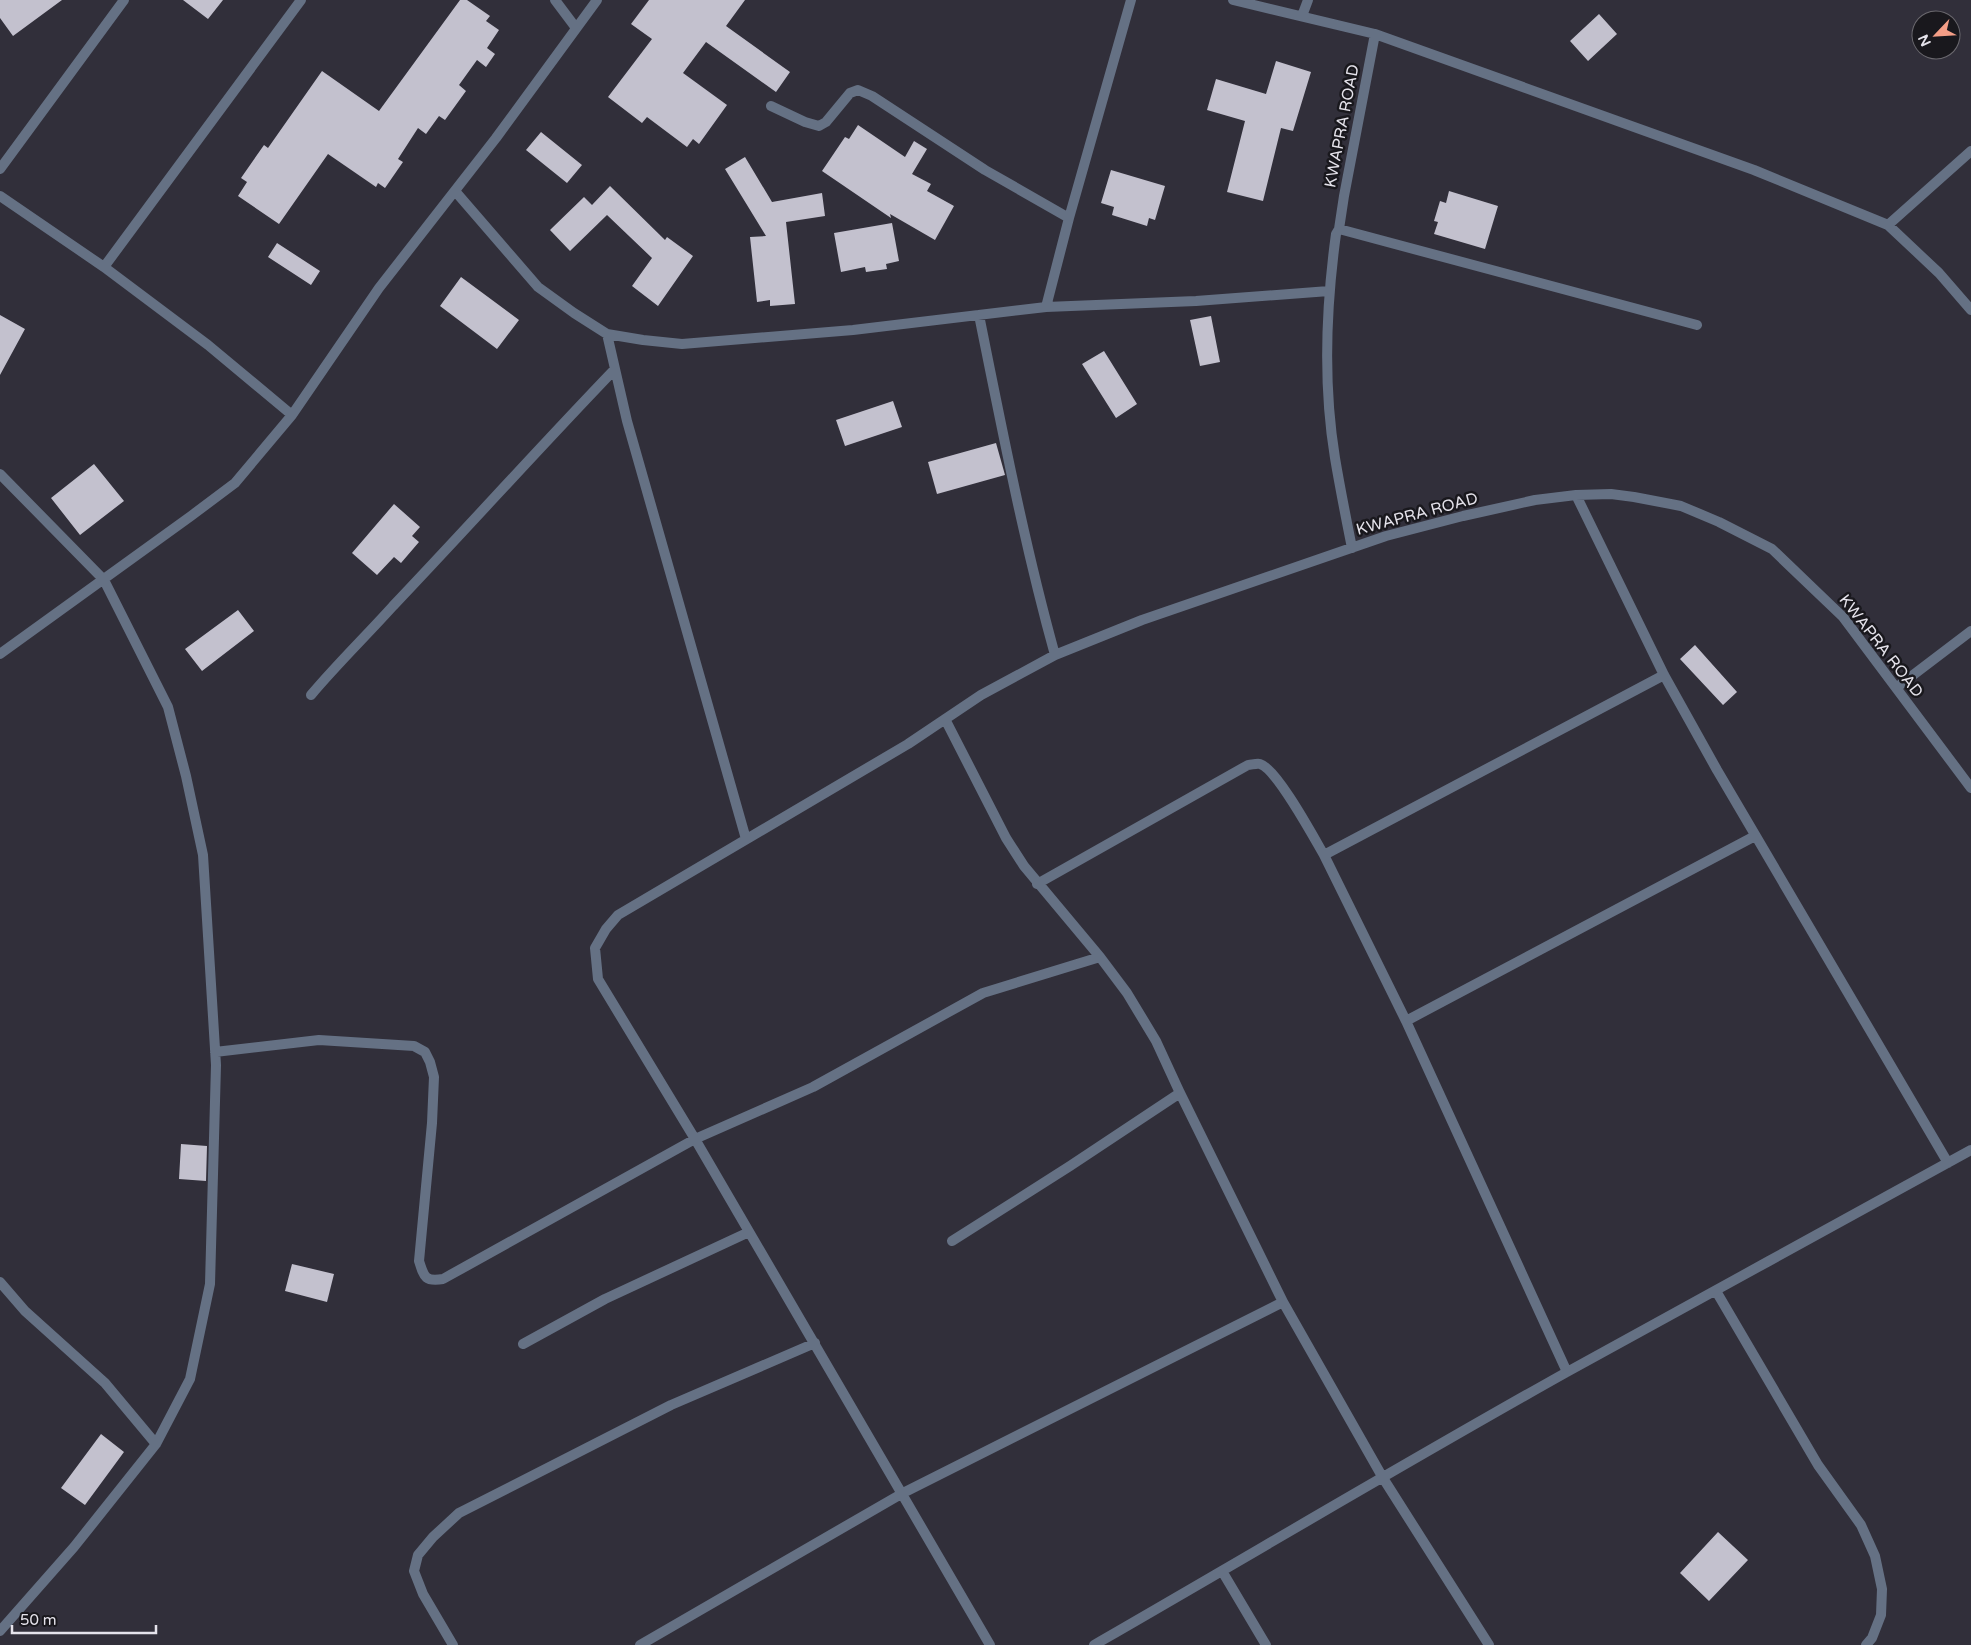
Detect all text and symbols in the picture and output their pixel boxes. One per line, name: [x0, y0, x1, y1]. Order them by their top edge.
north arrow: [1911, 10, 1961, 60]
text: N: [1915, 32, 1935, 49]
street label: KWAPRA ROAD: [1320, 63, 1364, 189]
street label: KWAPRA ROAD: [1354, 488, 1480, 540]
street label: KWAPRA ROAD: [1835, 591, 1927, 701]
scale bar: [12, 1602, 156, 1634]
text: 50 m: [20, 1611, 57, 1629]

